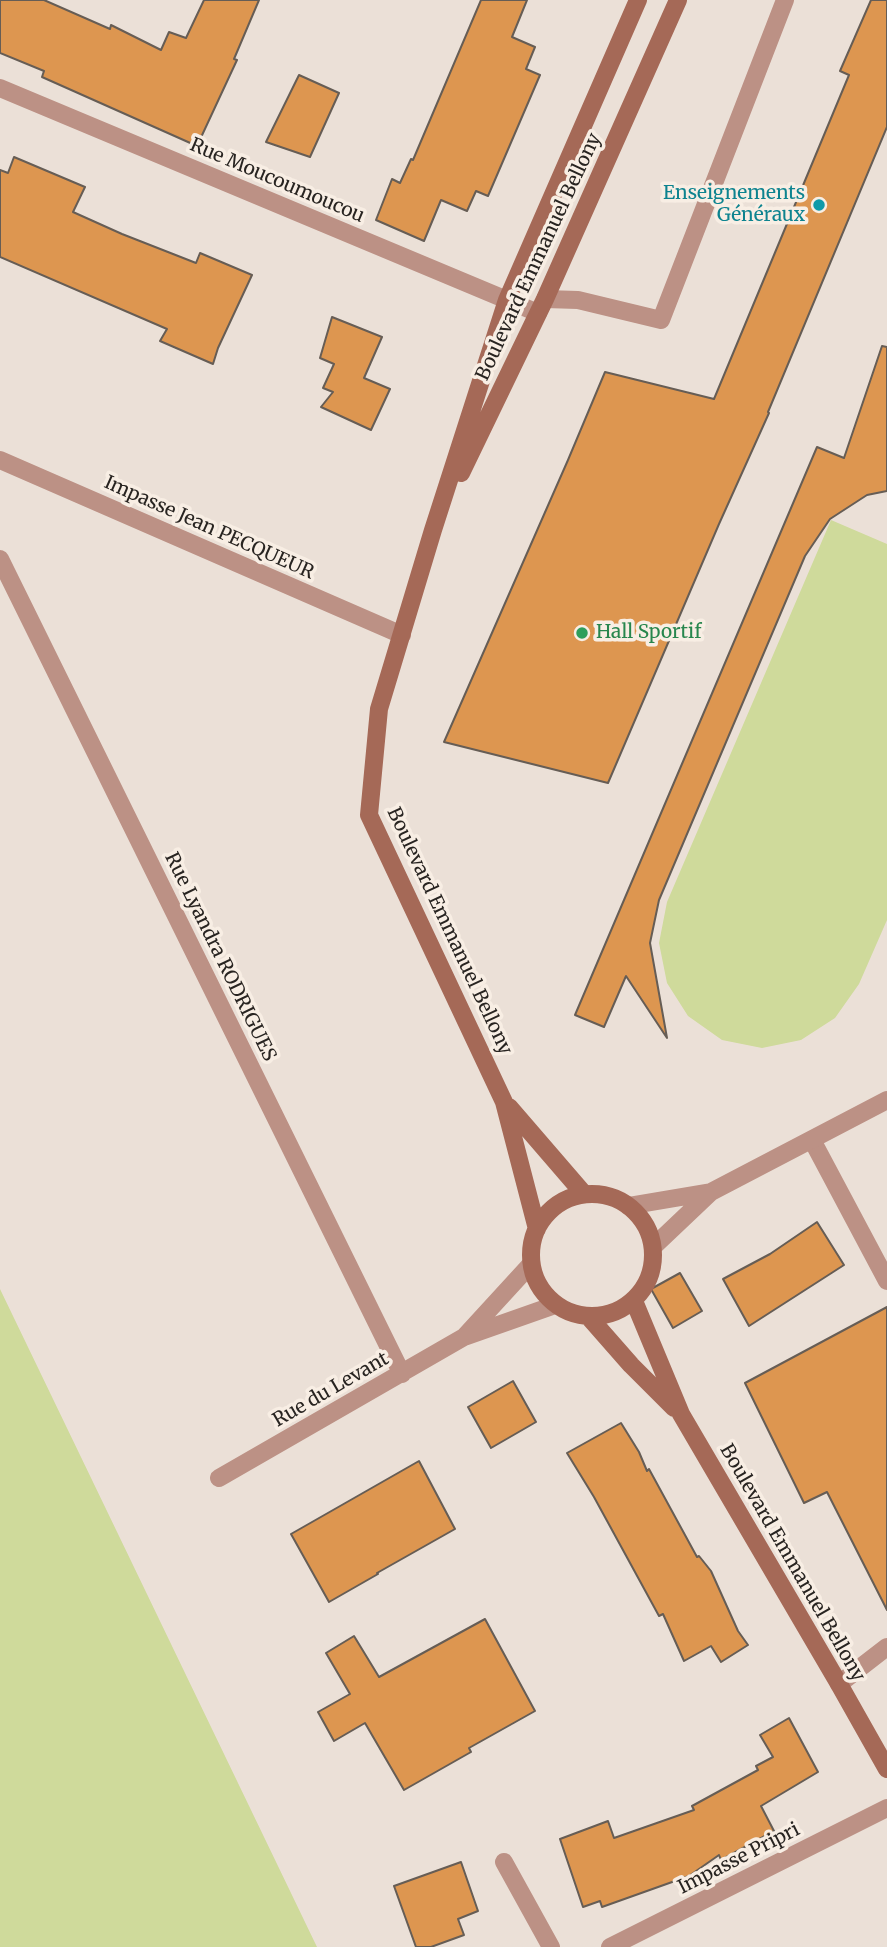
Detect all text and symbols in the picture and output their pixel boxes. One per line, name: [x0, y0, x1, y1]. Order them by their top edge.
street label: Boulevard Emmanuel Bellony: [472, 130, 606, 384]
street label: Rue Moucoumoucou: [186, 134, 368, 228]
place label: Enseignements Généraux: [663, 183, 805, 227]
marker: Enseignements Généraux: [811, 197, 827, 213]
street label: Impasse Jean PECQUEUR: [100, 471, 318, 585]
place label: Hall Sportif: [596, 622, 701, 644]
marker: Hall Sportif: [574, 625, 590, 641]
street label: Boulevard Emmanuel Bellony: [382, 804, 516, 1058]
street label: Rue Lyandra RODRIGUES: [159, 849, 281, 1065]
street label: Rue du Levant: [269, 1348, 393, 1432]
street label: Boulevard Emmanuel Bellony: [715, 1440, 869, 1686]
street label: Impasse Pripri: [674, 1819, 804, 1899]

